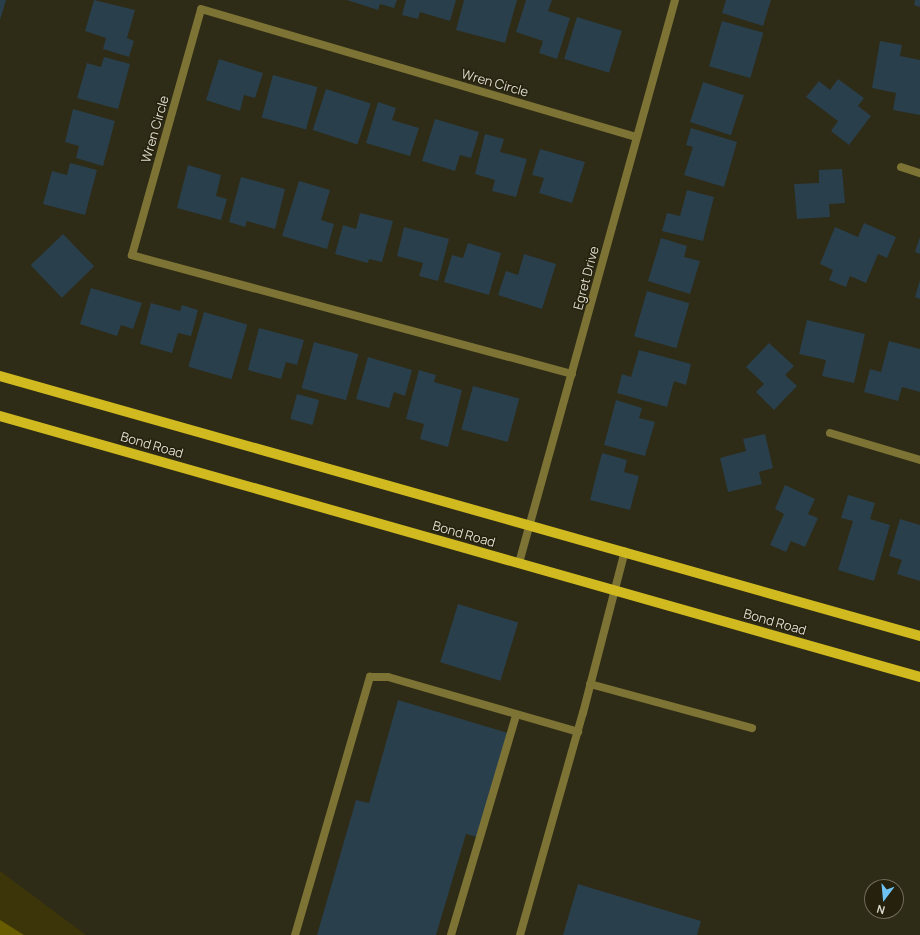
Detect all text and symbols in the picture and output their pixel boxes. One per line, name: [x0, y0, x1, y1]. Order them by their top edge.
street label: Wren Circle: [460, 66, 530, 100]
street label: Wren Circle: [138, 94, 172, 164]
street label: Egret Drive: [570, 244, 602, 312]
street label: Bond Road: [119, 429, 185, 461]
street label: Bond Road: [431, 518, 497, 550]
street label: Bond Road: [742, 606, 808, 638]
north arrow: [864, 879, 904, 919]
text: N: [875, 902, 887, 918]

